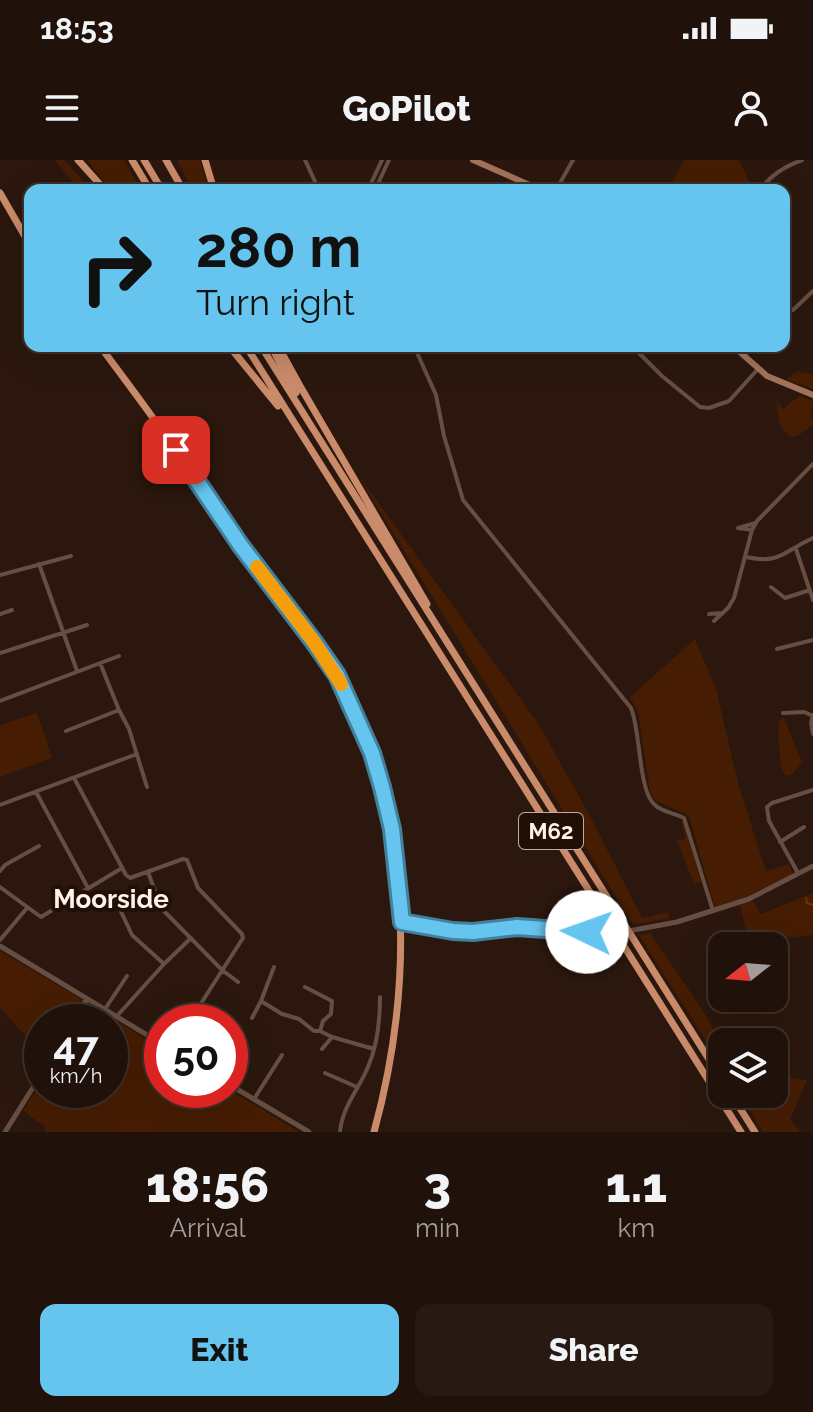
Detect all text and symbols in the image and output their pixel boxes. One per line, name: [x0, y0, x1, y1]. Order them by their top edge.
text: 18:53: [40, 11, 114, 46]
icon: menu: [40, 86, 84, 130]
icon: person: [729, 86, 773, 130]
text: GoPilot: [342, 87, 471, 129]
text: 280 m: [196, 214, 361, 280]
icon: right: [64, 216, 168, 320]
text: Turn right: [196, 281, 355, 323]
pin: [142, 416, 210, 484]
icon: arrive: [154, 428, 198, 472]
road number: M62: [519, 813, 583, 849]
district label: Moorside: [53, 884, 169, 914]
position arrow: [545, 890, 629, 974]
north arrow: [708, 932, 788, 1012]
map controls: [708, 932, 788, 1108]
speed limit sign: 50: [144, 1004, 248, 1108]
text: 47: [53, 1022, 99, 1069]
button: layers: [708, 1028, 788, 1108]
text: km/h: [50, 1064, 102, 1088]
text: 18:56: [146, 1157, 269, 1213]
text: 3: [424, 1157, 451, 1213]
text: 1.1: [606, 1157, 667, 1213]
text: Arrival: [169, 1213, 246, 1243]
text: min: [415, 1213, 460, 1243]
text: km: [618, 1213, 655, 1243]
button: Exit: [40, 1304, 399, 1396]
button: Share: [415, 1304, 773, 1396]

